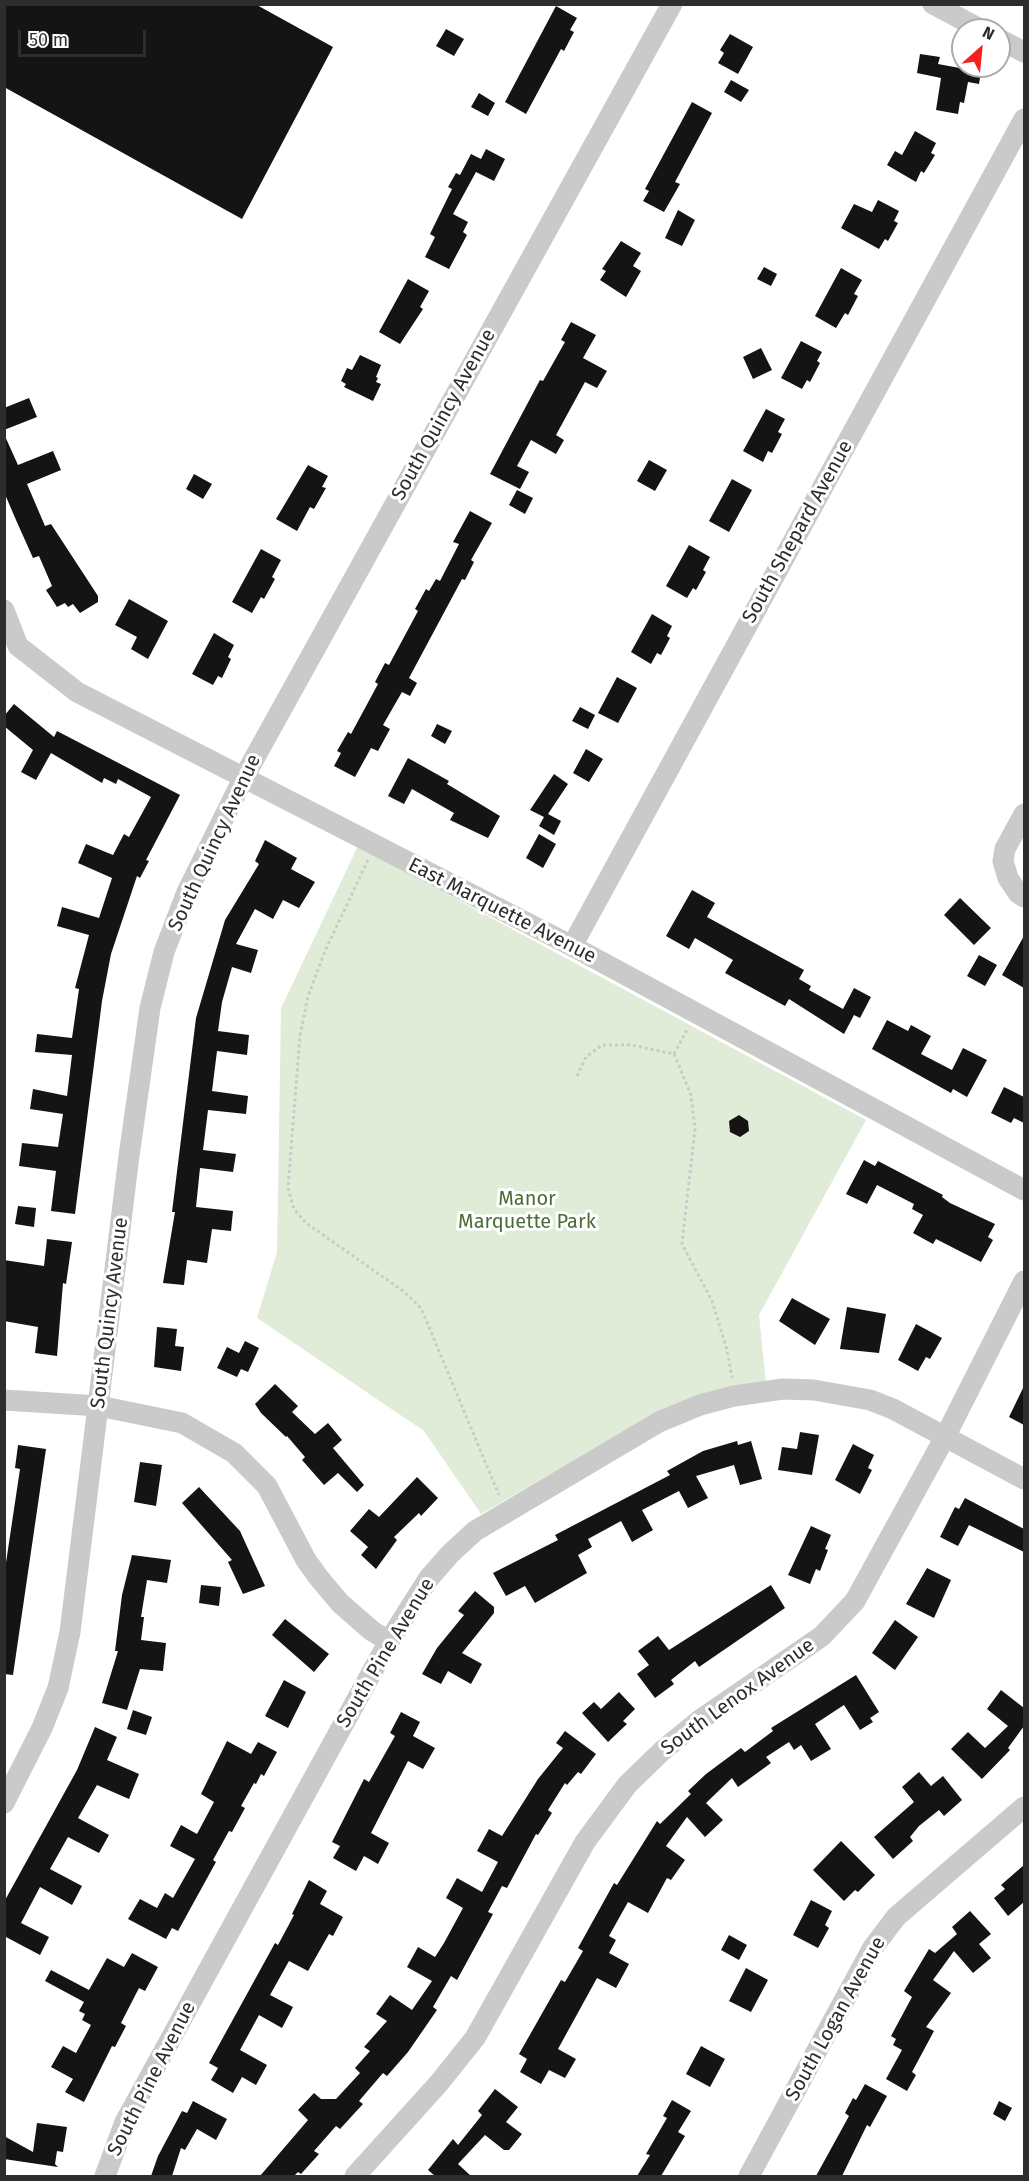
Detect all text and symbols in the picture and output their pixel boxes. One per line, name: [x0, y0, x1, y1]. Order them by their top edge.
scale bar: [21, 18, 148, 56]
north arrow: [951, 18, 1011, 78]
text: N: [979, 22, 998, 44]
text: 50 m: [29, 29, 68, 51]
street label: South Quincy Avenue: [387, 325, 501, 505]
street label: South Shepard Avenue: [738, 436, 858, 628]
street label: South Quincy Avenue: [163, 751, 267, 935]
street label: East Marquette Avenue: [404, 853, 600, 969]
park label: Manor Marquette Park: [458, 1187, 596, 1234]
street label: South Quincy Avenue: [86, 1216, 134, 1410]
street label: South Pine Avenue: [332, 1574, 440, 1732]
street label: South Lenox Avenue: [657, 1633, 819, 1761]
street label: South Logan Avenue: [781, 1933, 891, 2105]
street label: South Pine Avenue: [103, 1998, 201, 2160]

